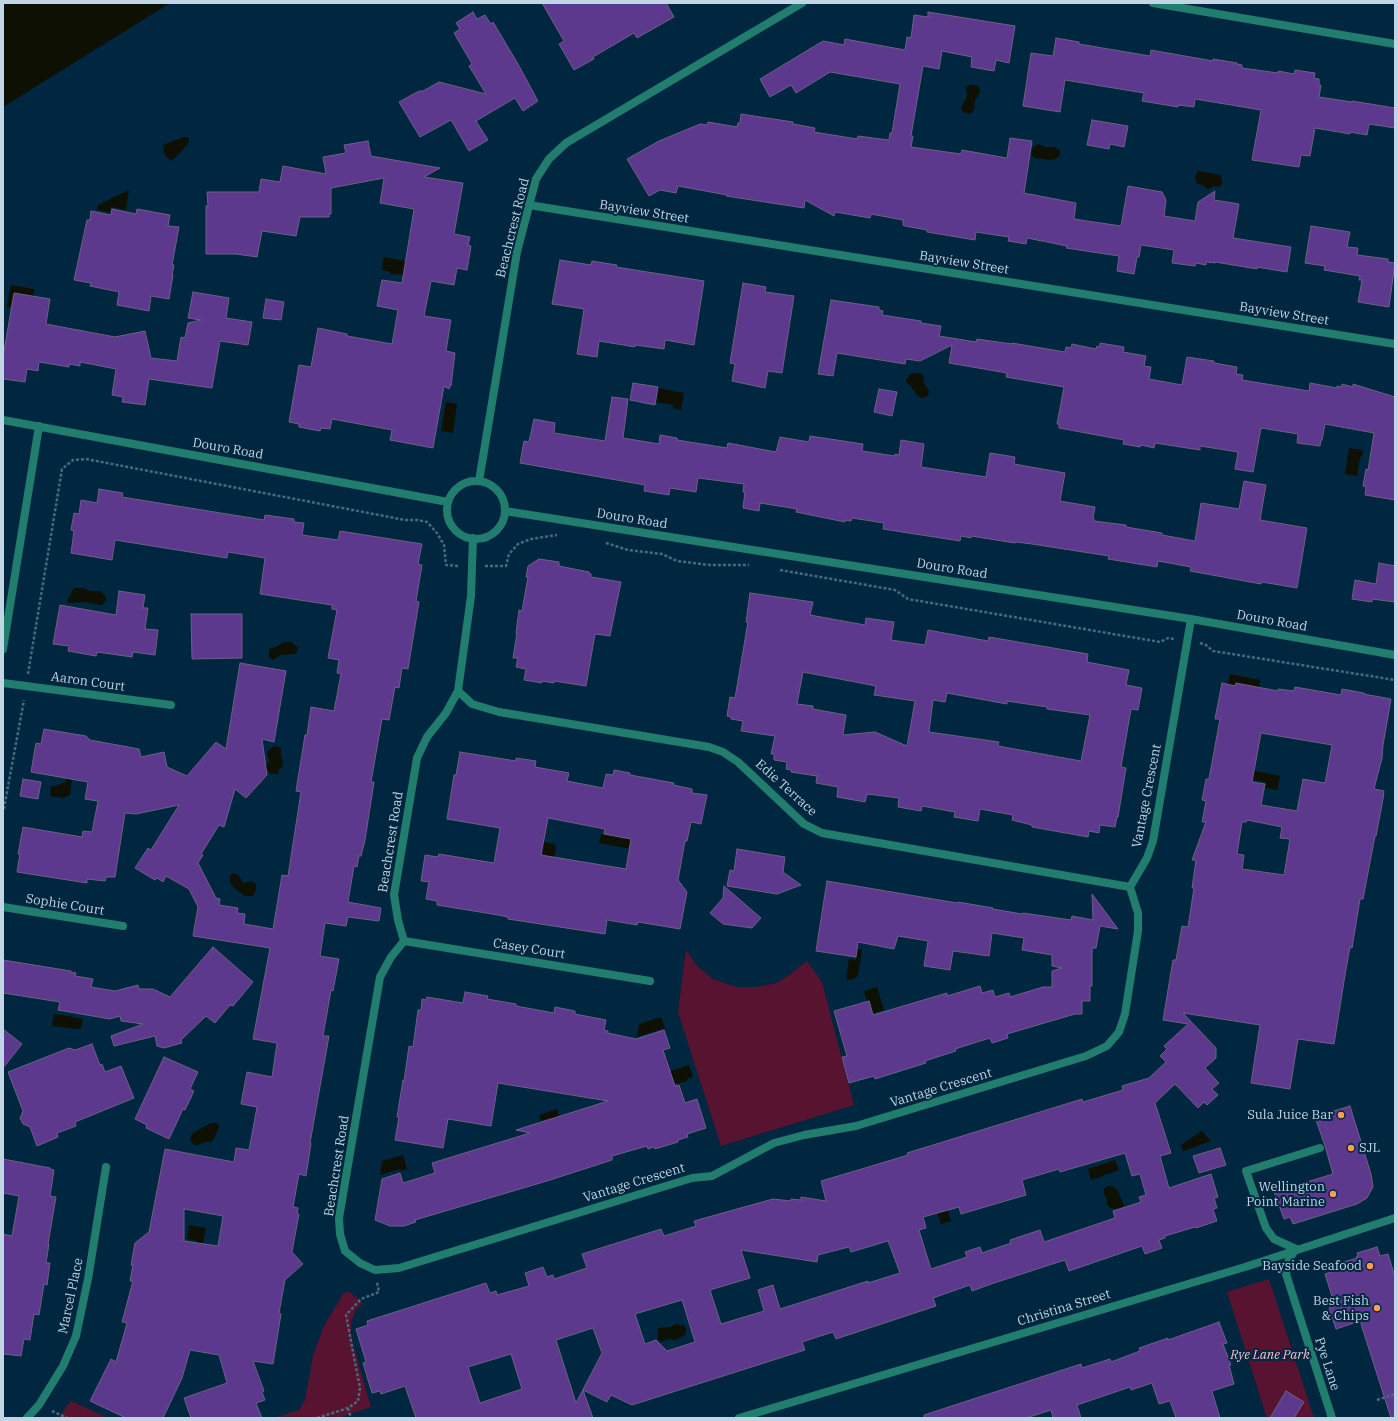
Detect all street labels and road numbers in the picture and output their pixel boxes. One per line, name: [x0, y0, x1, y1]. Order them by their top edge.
street label: Beachcrest Road: [493, 177, 533, 279]
street label: Bayview Street: [598, 197, 690, 227]
street label: Bayview Street: [918, 248, 1010, 278]
street label: Bayview Street: [1238, 299, 1330, 329]
street label: Douro Road: [191, 435, 265, 463]
street label: Douro Road: [595, 506, 669, 532]
street label: Douro Road: [915, 556, 989, 582]
street label: Douro Road: [1235, 607, 1309, 635]
street label: Aaron Court: [50, 669, 126, 695]
street label: Vantage Crescent: [1129, 743, 1165, 849]
street label: Edie Terrace: [752, 756, 820, 820]
street label: Beachcrest Road: [375, 790, 407, 894]
street label: Sophie Court: [25, 891, 105, 919]
street label: Casey Court: [492, 936, 566, 962]
street label: Vantage Crescent: [888, 1065, 994, 1111]
street label: Beachcrest Road: [321, 1114, 353, 1218]
street label: Vantage Crescent: [581, 1160, 687, 1206]
street label: Marcel Place: [55, 1257, 87, 1335]
street label: Christina Street: [1016, 1286, 1112, 1330]
street label: Pye Lane: [1311, 1335, 1343, 1393]

